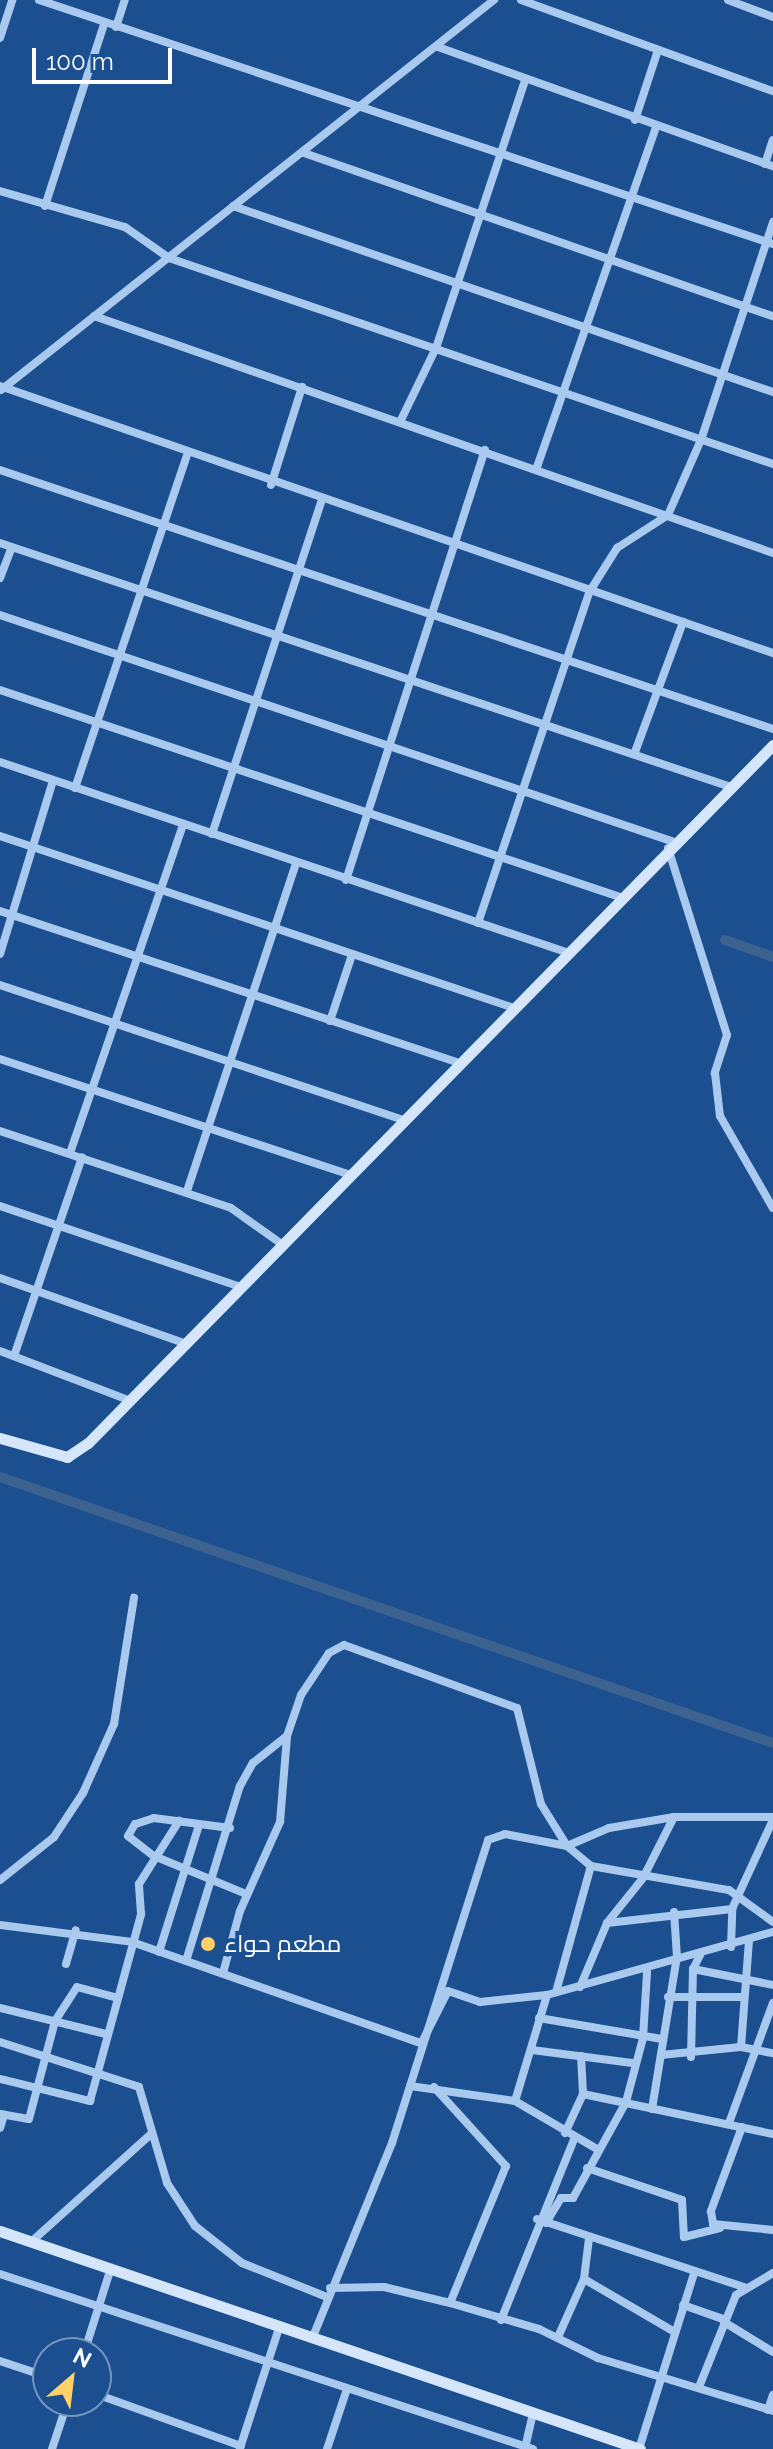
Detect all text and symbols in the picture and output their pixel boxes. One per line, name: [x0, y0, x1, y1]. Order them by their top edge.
scale bar: [36, 32, 176, 82]
text: 100 m: [46, 47, 114, 76]
place label: مطعم حواء: [224, 1930, 341, 1958]
marker: مطعم حواء: [199, 1935, 217, 1953]
north arrow: [32, 2337, 112, 2417]
text: N: [69, 2342, 96, 2373]

